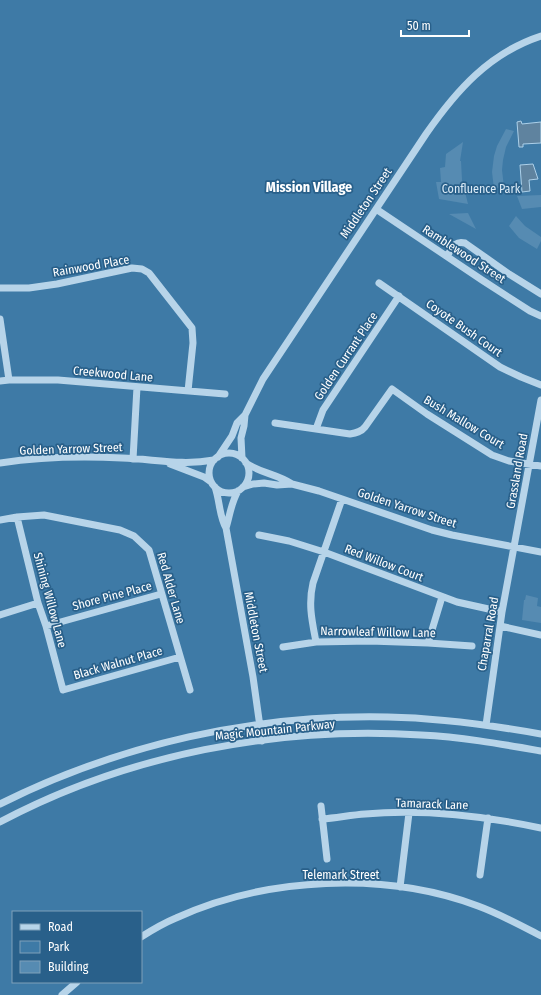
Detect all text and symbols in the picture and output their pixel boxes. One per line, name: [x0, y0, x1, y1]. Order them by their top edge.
scale bar: [401, 12, 469, 38]
text: 50 m: [407, 19, 431, 33]
street label: Middleton Street: [337, 165, 395, 241]
district label: Mission Village: [266, 179, 352, 196]
park label: Confluence Park: [442, 182, 521, 196]
street label: Ramblewood Street: [420, 222, 508, 286]
street label: Rainwood Place: [52, 252, 130, 280]
street label: Coyote Bush Court: [423, 296, 505, 360]
street label: Golden Currant Place: [311, 309, 381, 403]
street label: Creekwood Lane: [72, 364, 154, 384]
street label: Bush Mallow Court: [421, 393, 507, 452]
street label: Grassland Road: [504, 432, 530, 510]
street label: Golden Yarrow Street: [19, 440, 123, 458]
street label: Golden Yarrow Street: [356, 485, 458, 531]
street label: Red Willow Court: [343, 542, 425, 584]
street label: Shining Willow Lane: [31, 551, 69, 649]
street label: Red Alder Lane: [154, 551, 188, 625]
street label: Shore Pine Place: [71, 579, 153, 613]
street label: Middleton Street: [241, 590, 271, 674]
street label: Chaparral Road: [475, 596, 501, 672]
street label: Narrowleaf Willow Lane: [320, 624, 436, 640]
street label: Black Walnut Place: [72, 644, 164, 682]
street label: Magic Mountain Parkway: [214, 717, 336, 743]
street label: Tamarack Lane: [395, 796, 469, 812]
street label: Telemark Street: [302, 868, 380, 882]
legend: [12, 911, 142, 983]
text: Road: [48, 920, 73, 934]
text: Park: [48, 940, 70, 954]
text: Building: [48, 960, 89, 974]

